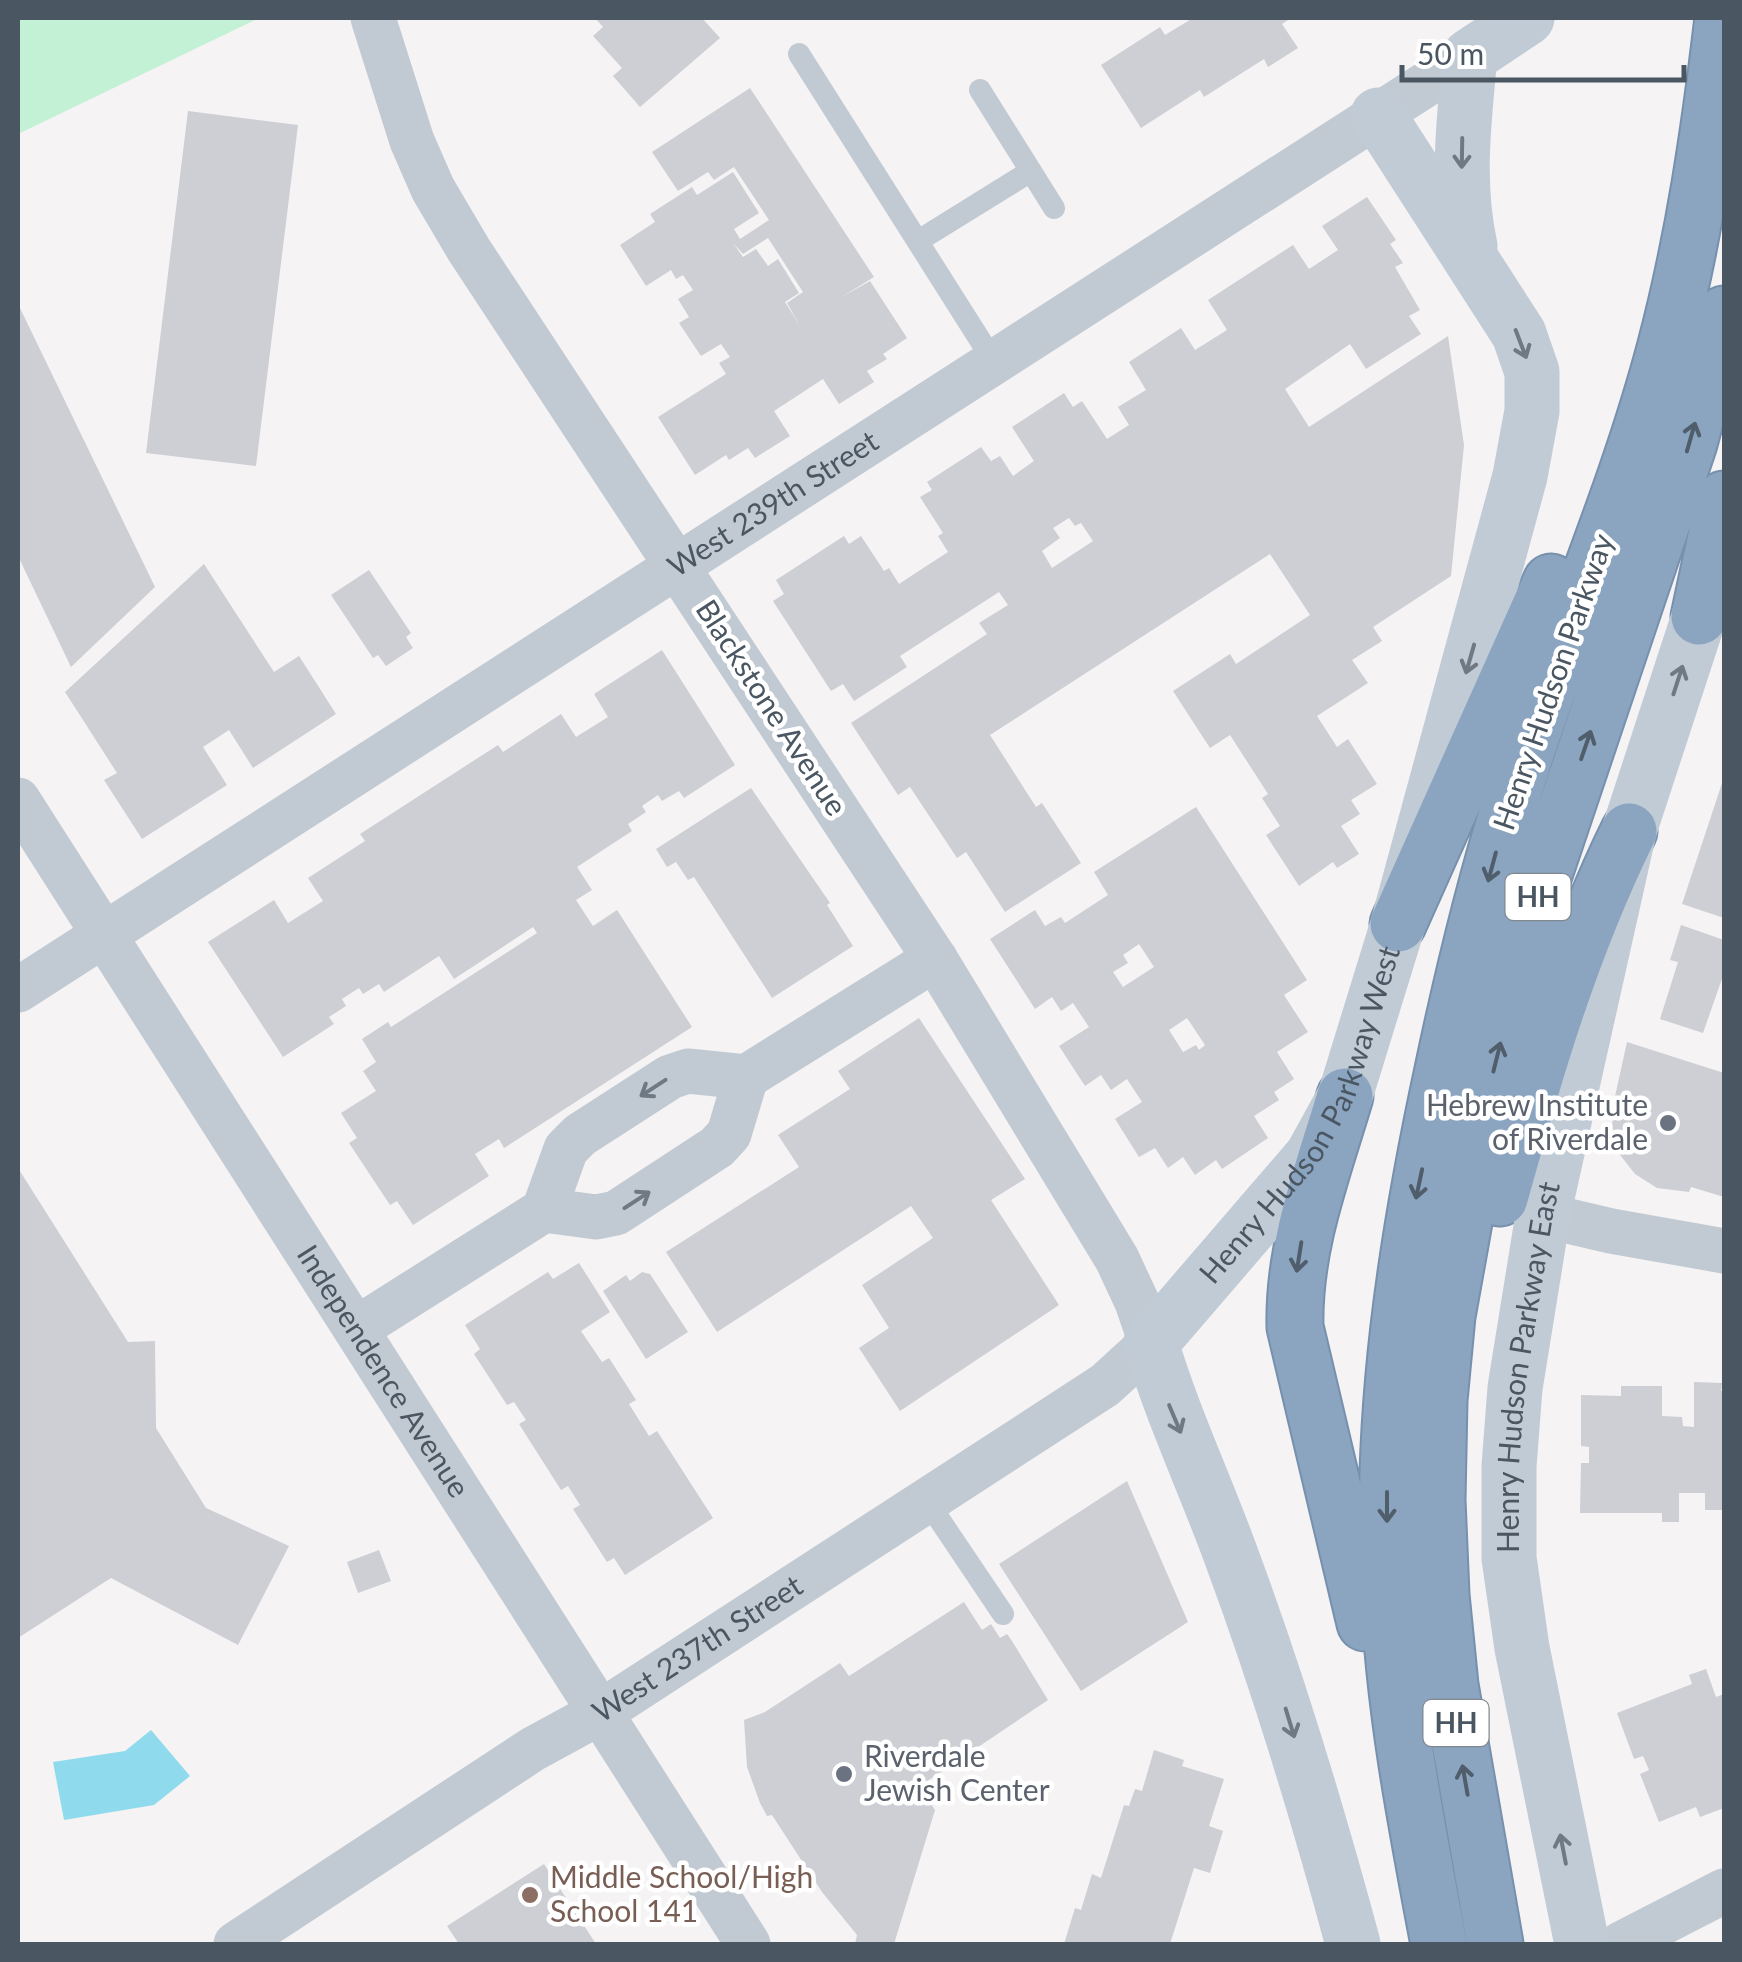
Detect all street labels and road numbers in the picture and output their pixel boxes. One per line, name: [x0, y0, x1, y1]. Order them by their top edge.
street label: West 239th Street: [660, 421, 884, 583]
street label: Henry Hudson Parkway: [1484, 528, 1620, 834]
street label: Blackstone Avenue: [690, 592, 856, 822]
road number: HH: [1506, 874, 1570, 920]
street label: Henry Hudson Parkway West: [1191, 941, 1406, 1290]
street label: Henry Hudson Parkway East: [1489, 1178, 1566, 1553]
street label: Independence Avenue: [291, 1238, 478, 1503]
street label: West 237th Street: [585, 1566, 809, 1729]
road number: HH: [1424, 1700, 1488, 1746]

